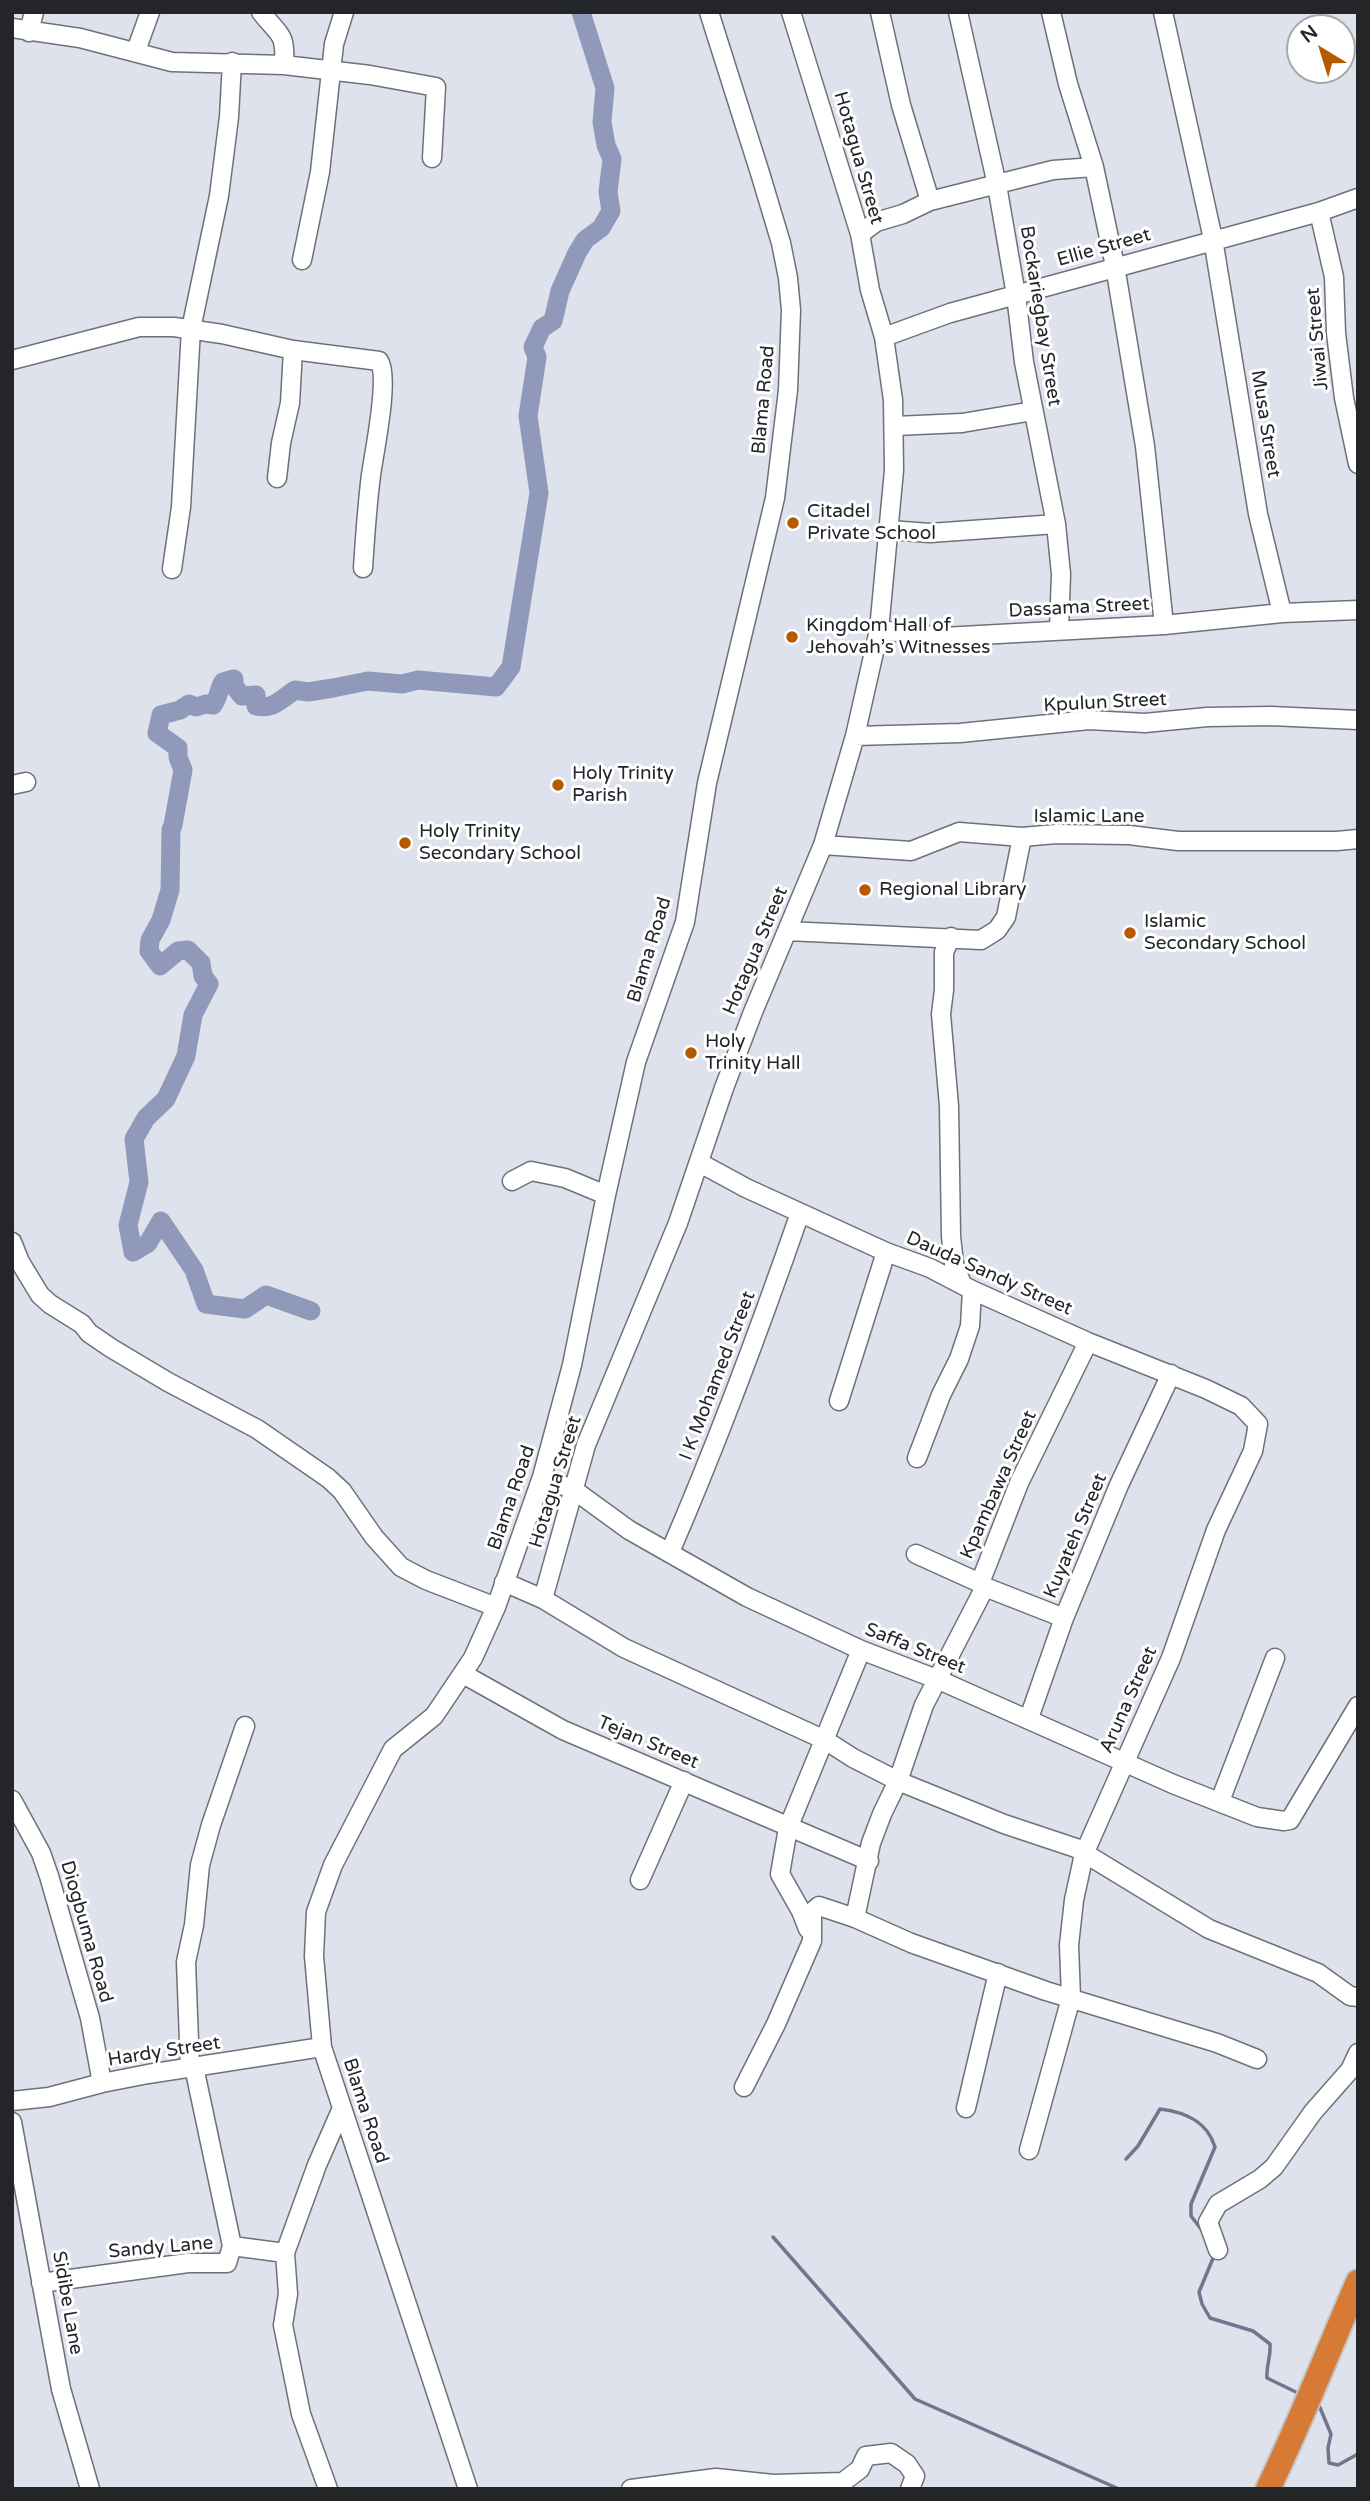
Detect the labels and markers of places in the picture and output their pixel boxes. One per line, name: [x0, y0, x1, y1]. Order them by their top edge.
place label: Citadel Private School: [807, 501, 936, 545]
marker: Citadel Private School: [785, 515, 801, 531]
place label: Kingdom Hall of Jehovah’s Witnesses: [806, 615, 990, 659]
marker: Kingdom Hall of Jehovah’s Witnesses: [784, 629, 800, 645]
place label: Holy Trinity Parish: [572, 763, 674, 807]
marker: Holy Trinity Parish: [550, 777, 566, 793]
place label: Holy Trinity Secondary School: [419, 821, 581, 865]
marker: Holy Trinity Secondary School: [397, 835, 413, 851]
place label: Regional Library: [879, 879, 1027, 901]
marker: Regional Library: [857, 882, 873, 898]
place label: Islamic Secondary School: [1144, 911, 1306, 955]
marker: Islamic Secondary School: [1122, 925, 1138, 941]
place label: Holy Trinity Hall: [705, 1031, 801, 1075]
marker: Holy Trinity Hall: [683, 1045, 699, 1061]

